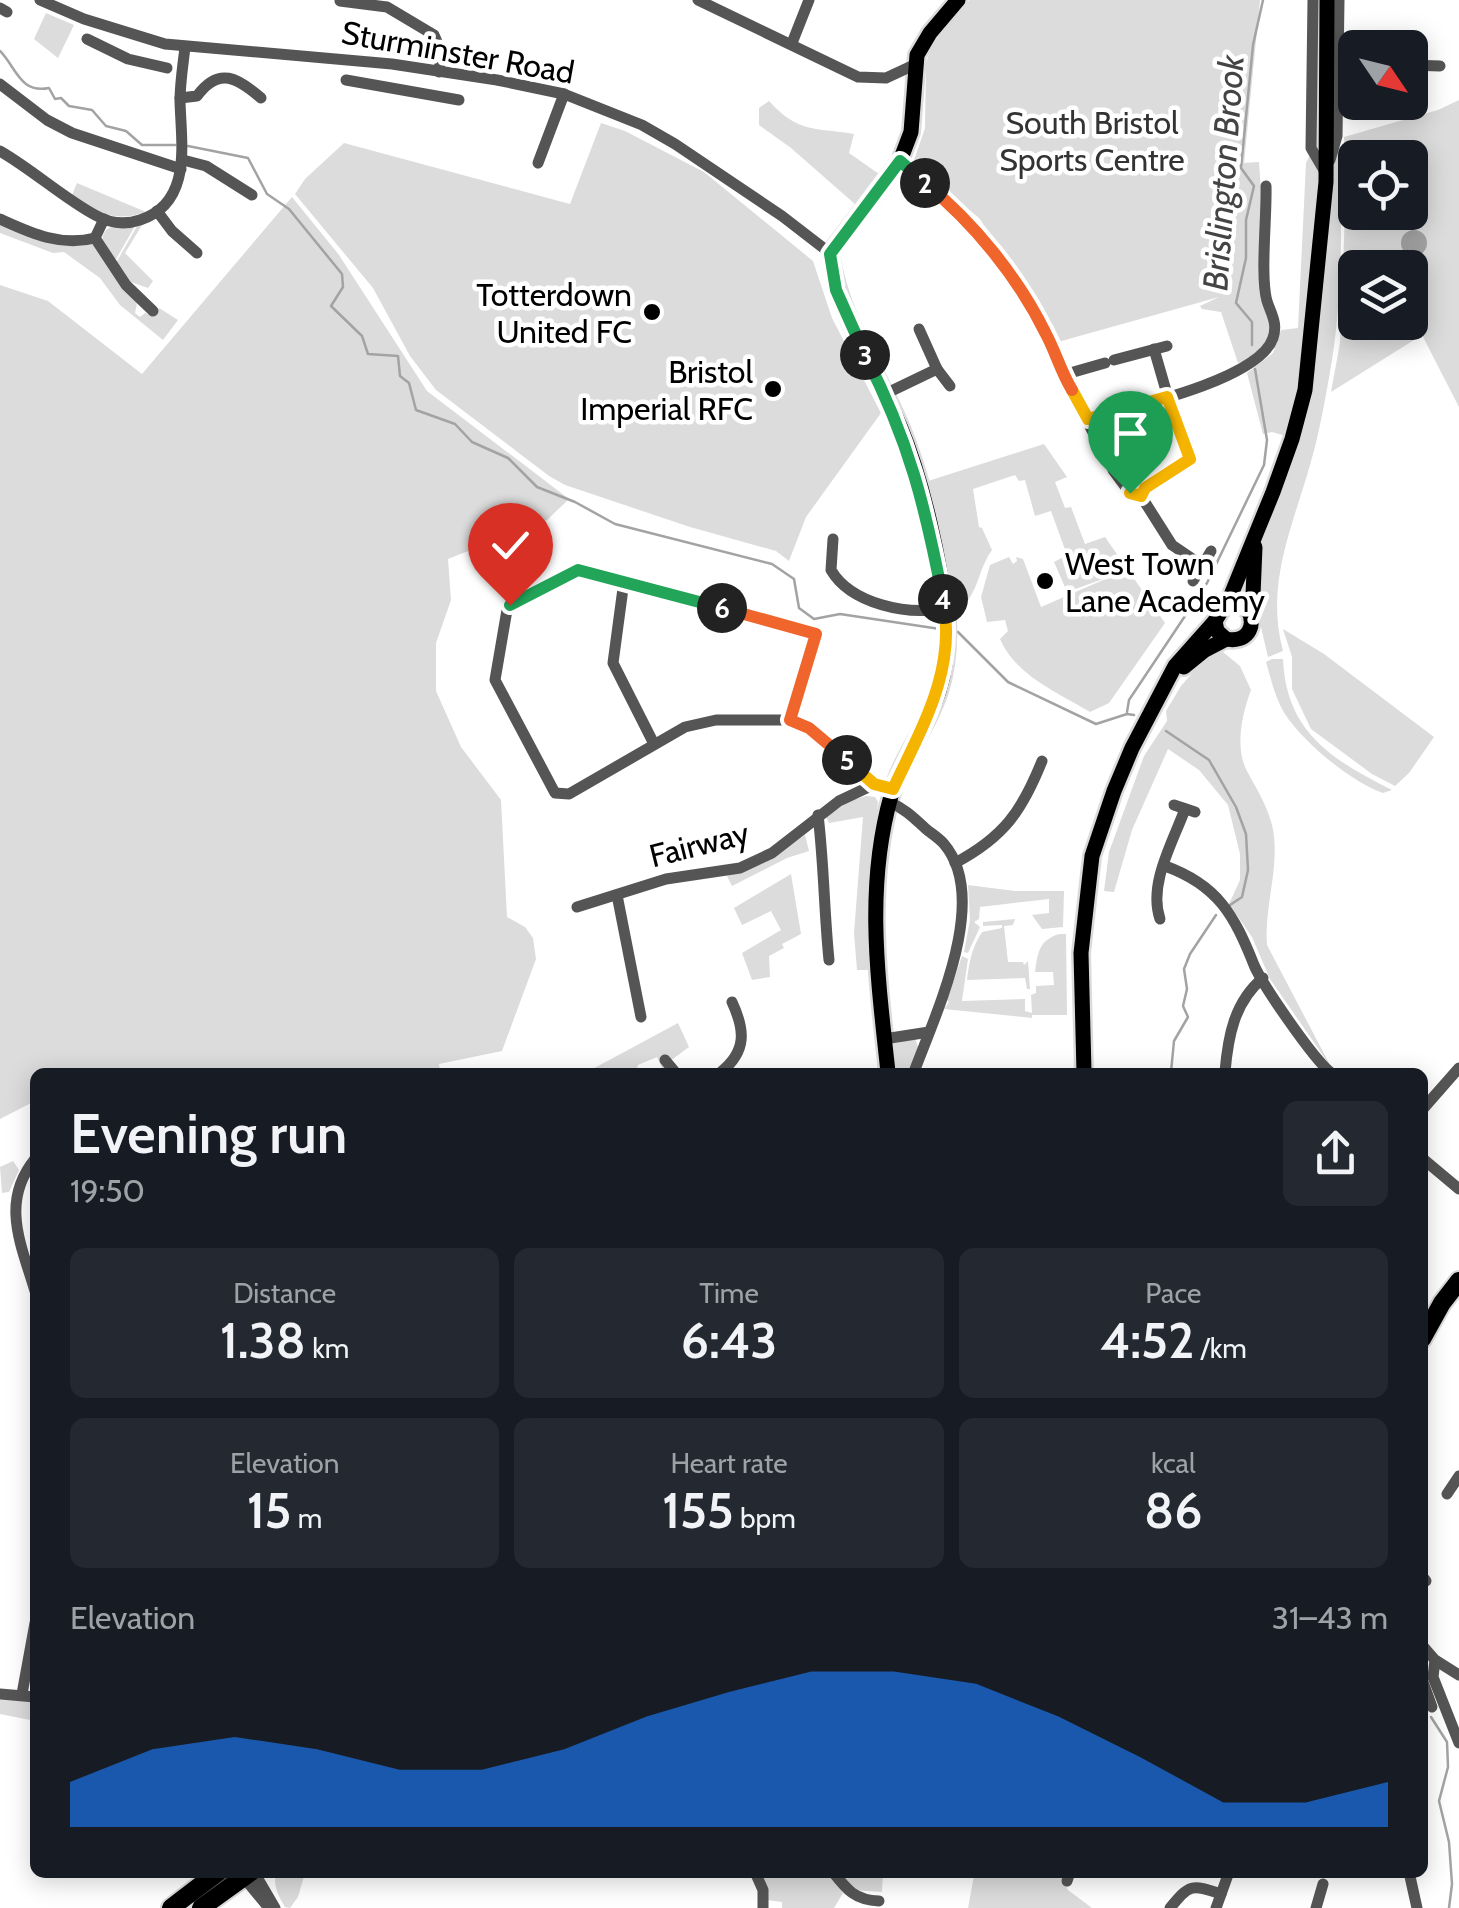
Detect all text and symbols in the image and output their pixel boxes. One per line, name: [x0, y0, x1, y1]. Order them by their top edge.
street label: Sturminster Road: [339, 12, 577, 92]
north arrow: [1338, 30, 1428, 120]
map controls: [1338, 30, 1428, 340]
water label: Brislington Brook: [1193, 53, 1253, 292]
park label: South Bristol Sports Centre: [999, 103, 1185, 179]
button: locate: [1338, 140, 1428, 230]
pin: 2: [900, 158, 950, 208]
text: 2: [918, 166, 932, 200]
button: layers: [1338, 250, 1428, 340]
place label: Totterdown United FC: [476, 275, 632, 351]
marker: Totterdown United FC: [641, 301, 663, 323]
pin: 3: [840, 330, 890, 380]
text: 3: [857, 338, 873, 372]
place label: Bristol Imperial RFC: [580, 352, 753, 428]
marker: Bristol Imperial RFC: [762, 378, 784, 400]
pin: [1088, 391, 1173, 494]
icon: arrive: [1103, 406, 1158, 461]
pin: [468, 503, 553, 606]
icon: check: [483, 518, 538, 573]
place label: West Town Lane Academy: [1065, 544, 1265, 620]
marker: West Town Lane Academy: [1034, 570, 1056, 592]
pin: 4: [918, 574, 968, 624]
text: 4: [934, 582, 952, 616]
pin: 6: [697, 583, 747, 633]
text: 6: [714, 591, 730, 625]
pin: 5: [822, 735, 872, 785]
text: 5: [839, 743, 855, 777]
street label: Fairway: [645, 813, 753, 875]
text: Evening run: [70, 1100, 347, 1167]
button: share: [1283, 1101, 1388, 1206]
text: 19:50: [70, 1171, 145, 1210]
text: Distance: [233, 1276, 336, 1310]
text: Time: [699, 1276, 759, 1310]
text: Pace: [1145, 1276, 1201, 1310]
text: 1.38: [220, 1310, 306, 1371]
text: 6:43: [681, 1310, 777, 1371]
text: 4:52: [1100, 1310, 1194, 1371]
text: km: [306, 1331, 349, 1365]
text: /km: [1194, 1331, 1247, 1365]
text: Elevation: [230, 1446, 339, 1480]
text: Heart rate: [670, 1446, 788, 1480]
text: kcal: [1151, 1446, 1196, 1480]
text: 15: [247, 1480, 292, 1541]
text: 155: [662, 1480, 734, 1541]
text: 86: [1144, 1480, 1203, 1541]
text: m: [292, 1501, 322, 1535]
text: bpm: [734, 1501, 796, 1535]
text: Elevation: [70, 1598, 195, 1637]
text: 31–43 m: [1272, 1598, 1388, 1637]

